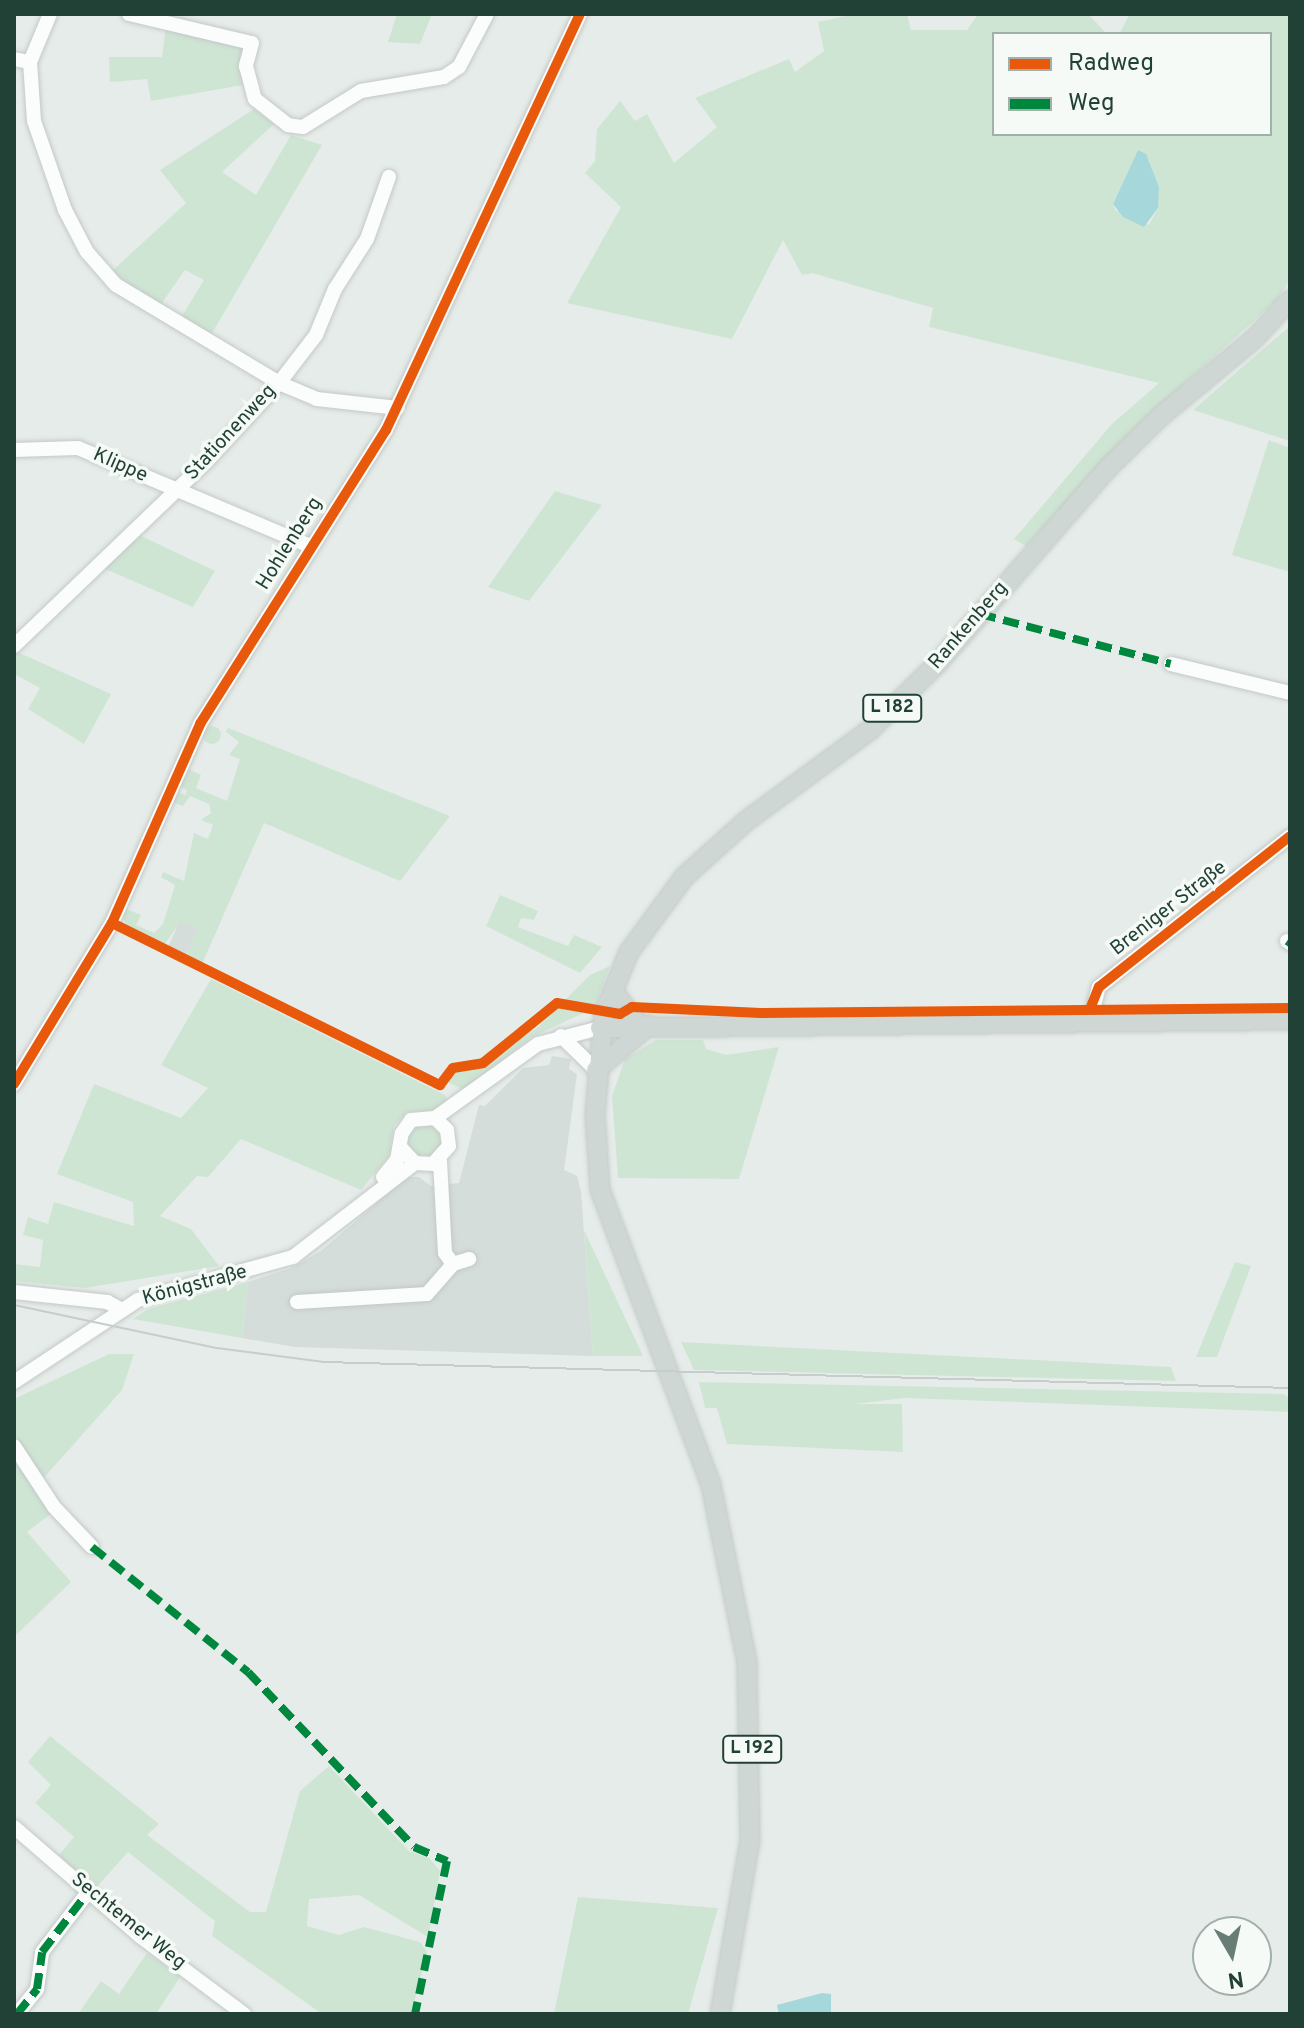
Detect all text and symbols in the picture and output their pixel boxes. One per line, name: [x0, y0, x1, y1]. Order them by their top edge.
legend: [992, 32, 1272, 136]
text: Radweg: [1068, 49, 1154, 79]
text: Weg: [1068, 89, 1115, 119]
street label: Stationenweg: [180, 380, 282, 486]
street label: Klippe: [89, 443, 151, 489]
street label: Hohlenberg: [252, 493, 328, 595]
street label: Rankenberg: [924, 577, 1014, 675]
road number: L 182: [862, 694, 922, 722]
street label: Breniger Straße: [1106, 856, 1232, 962]
street label: Königstraße: [140, 1261, 250, 1311]
road number: L 192: [722, 1735, 782, 1763]
street label: Sechtemer Weg: [65, 1868, 191, 1976]
north arrow: [1192, 1916, 1272, 1996]
text: N: [1226, 1964, 1245, 1993]

